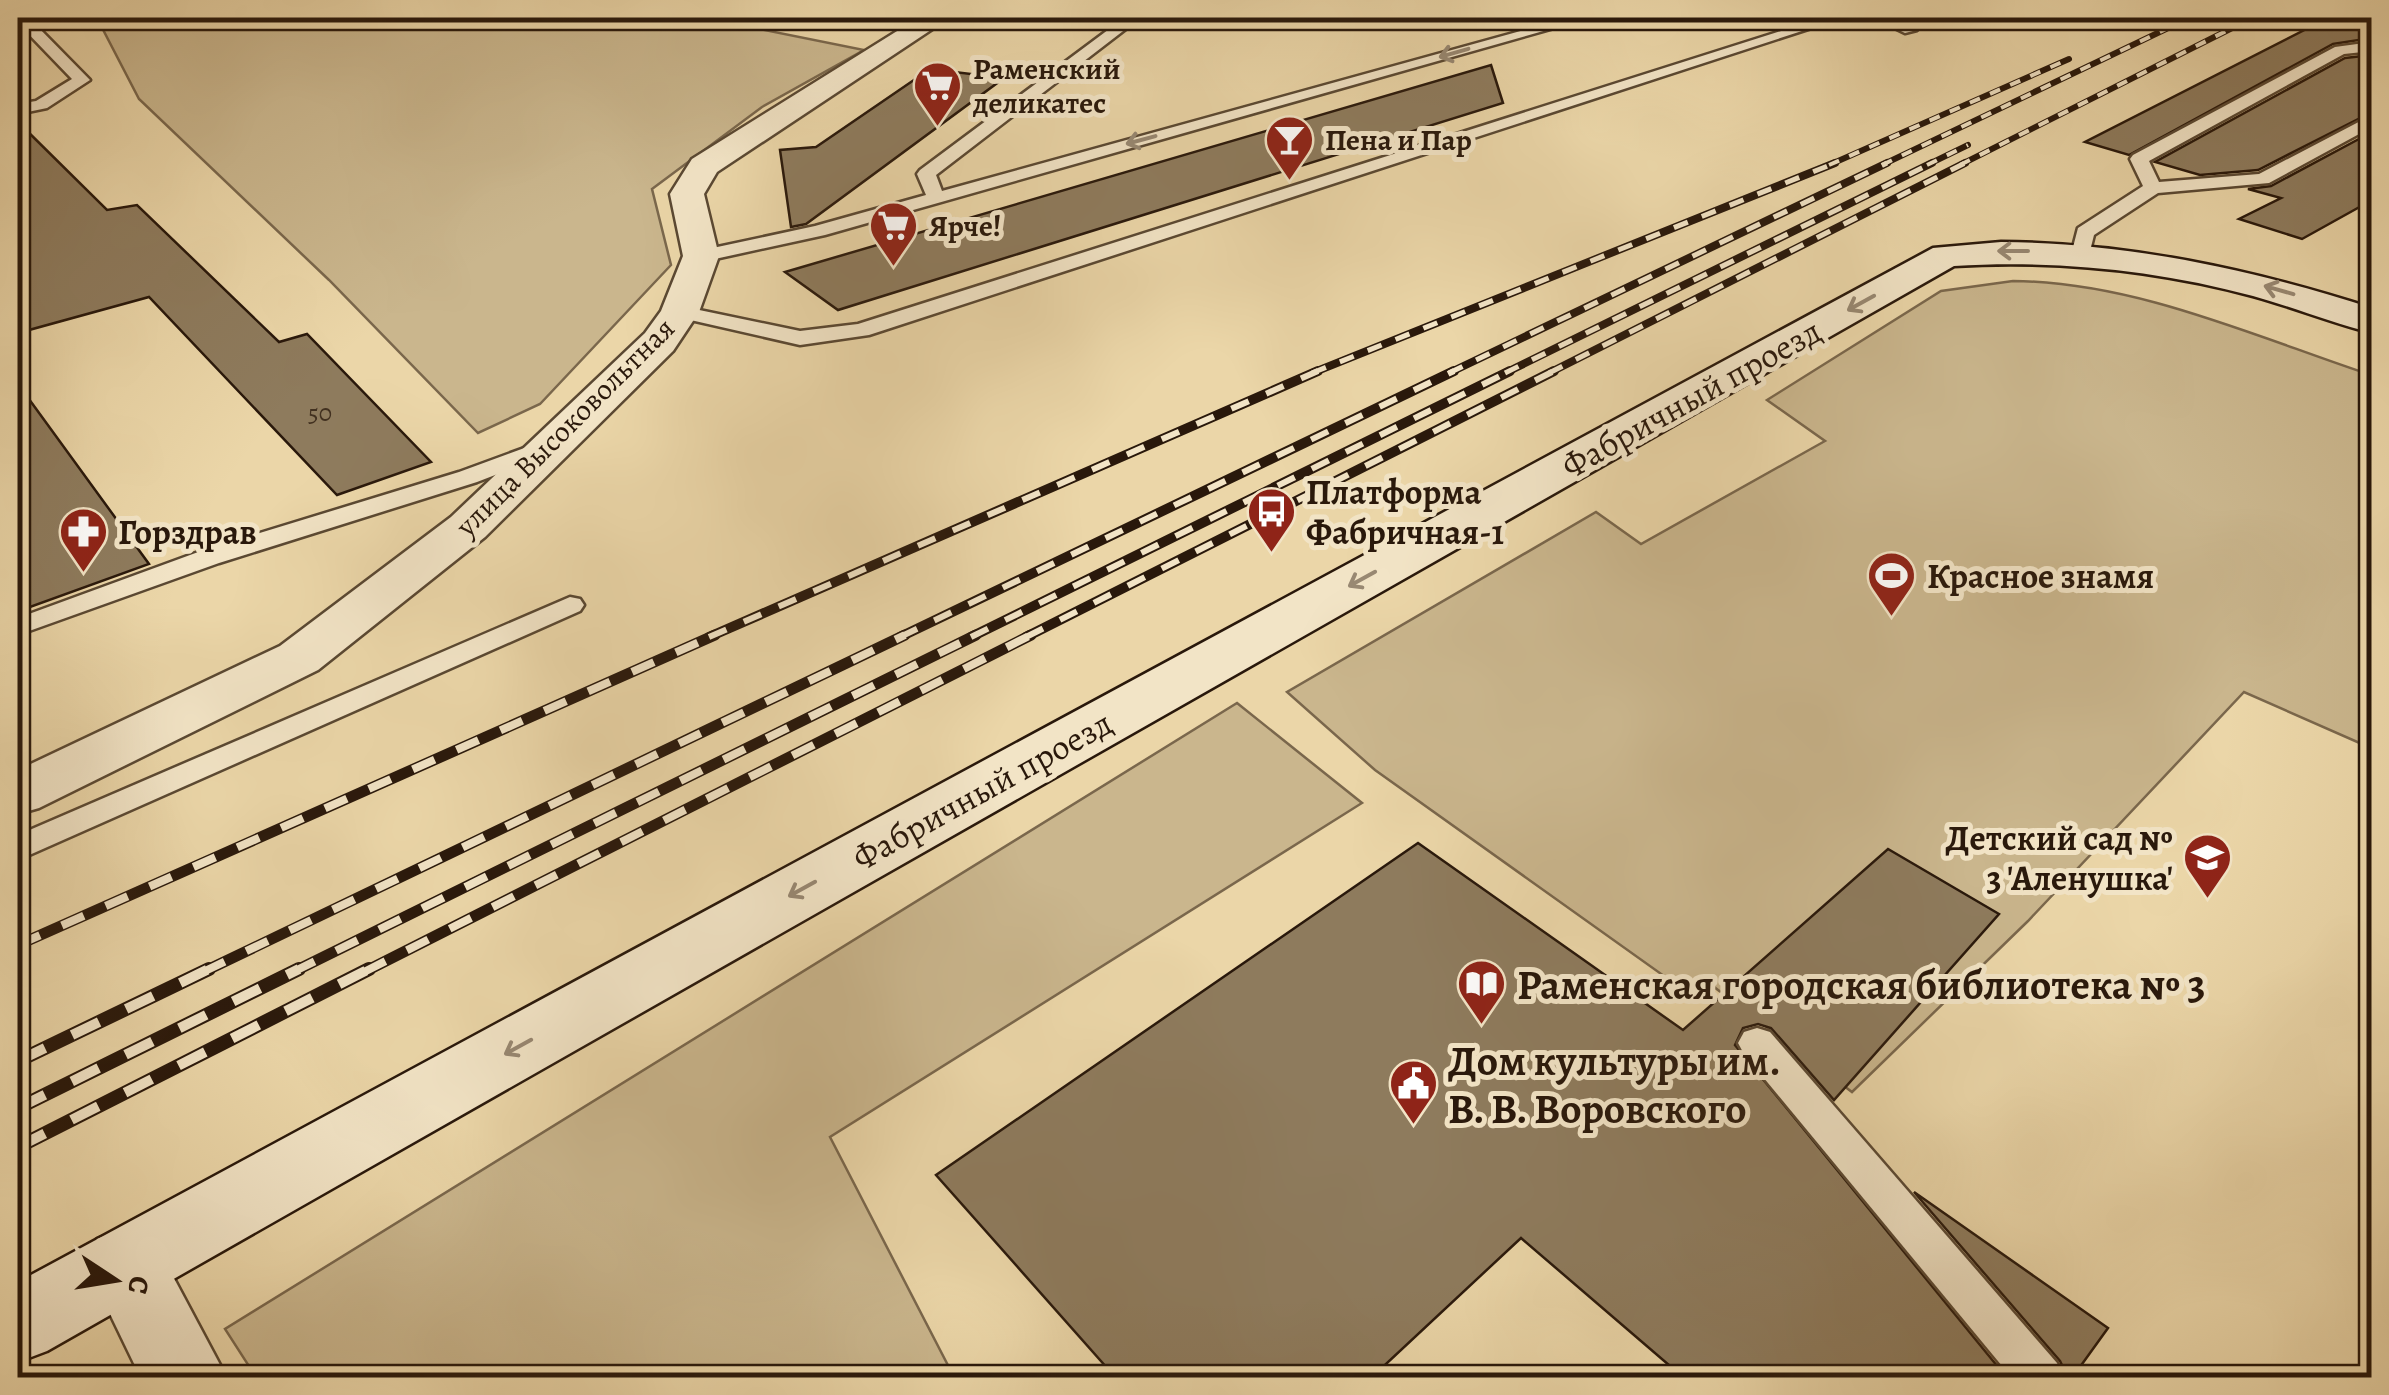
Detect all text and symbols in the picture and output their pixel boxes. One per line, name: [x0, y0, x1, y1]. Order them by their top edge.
one-way arrow: [1439, 45, 1470, 64]
place label: Раменский деликатес: [972, 49, 1120, 123]
supermarket icon: Раменский деликатес: [912, 60, 964, 128]
bar icon: Пена и Пар: [1264, 114, 1316, 182]
place label: Пена и Пар: [1325, 120, 1472, 160]
one-way arrow: [1126, 132, 1157, 151]
supermarket icon: Ярче!: [868, 200, 920, 268]
place label: Ярче!: [929, 206, 1001, 246]
one-way arrow: [1998, 242, 2030, 260]
one-way arrow: [2264, 280, 2295, 298]
one-way arrow: [1847, 294, 1876, 314]
street label: Фабричный проезд: [1552, 307, 1830, 489]
street label: улица Высоковольтная: [446, 309, 683, 546]
house number: 50: [308, 396, 332, 430]
place label: Платформа Фабричная-1: [1306, 468, 1504, 556]
bus stop icon: Платформа Фабричная-1: [1245, 486, 1297, 554]
pharmacy icon: Горздрав: [57, 506, 109, 574]
place label: Горздрав: [118, 508, 257, 556]
sports icon: Красное знамя: [1866, 550, 1918, 618]
place label: Красное знамя: [1927, 552, 2154, 600]
one-way arrow: [1348, 570, 1378, 590]
street label: Фабричный проезд: [843, 699, 1121, 881]
place label: Детский сад № 3 'Аленушка': [1946, 814, 2173, 902]
school or university icon: Детский сад № 3 'Аленушка': [2182, 832, 2234, 900]
one-way arrow: [788, 880, 818, 900]
place label: Раменская городская библиотека № 3: [1517, 956, 2206, 1013]
library icon: Раменская городская библиотека № 3: [1456, 958, 1508, 1026]
place label: Дом культуры им. В. В. Воровского: [1448, 1032, 1781, 1137]
one-way arrow: [504, 1037, 533, 1057]
public building icon: Дом культуры им. В. В. Воровского: [1387, 1058, 1439, 1126]
north arrow: [65, 1230, 165, 1330]
text: С: [118, 1273, 159, 1297]

